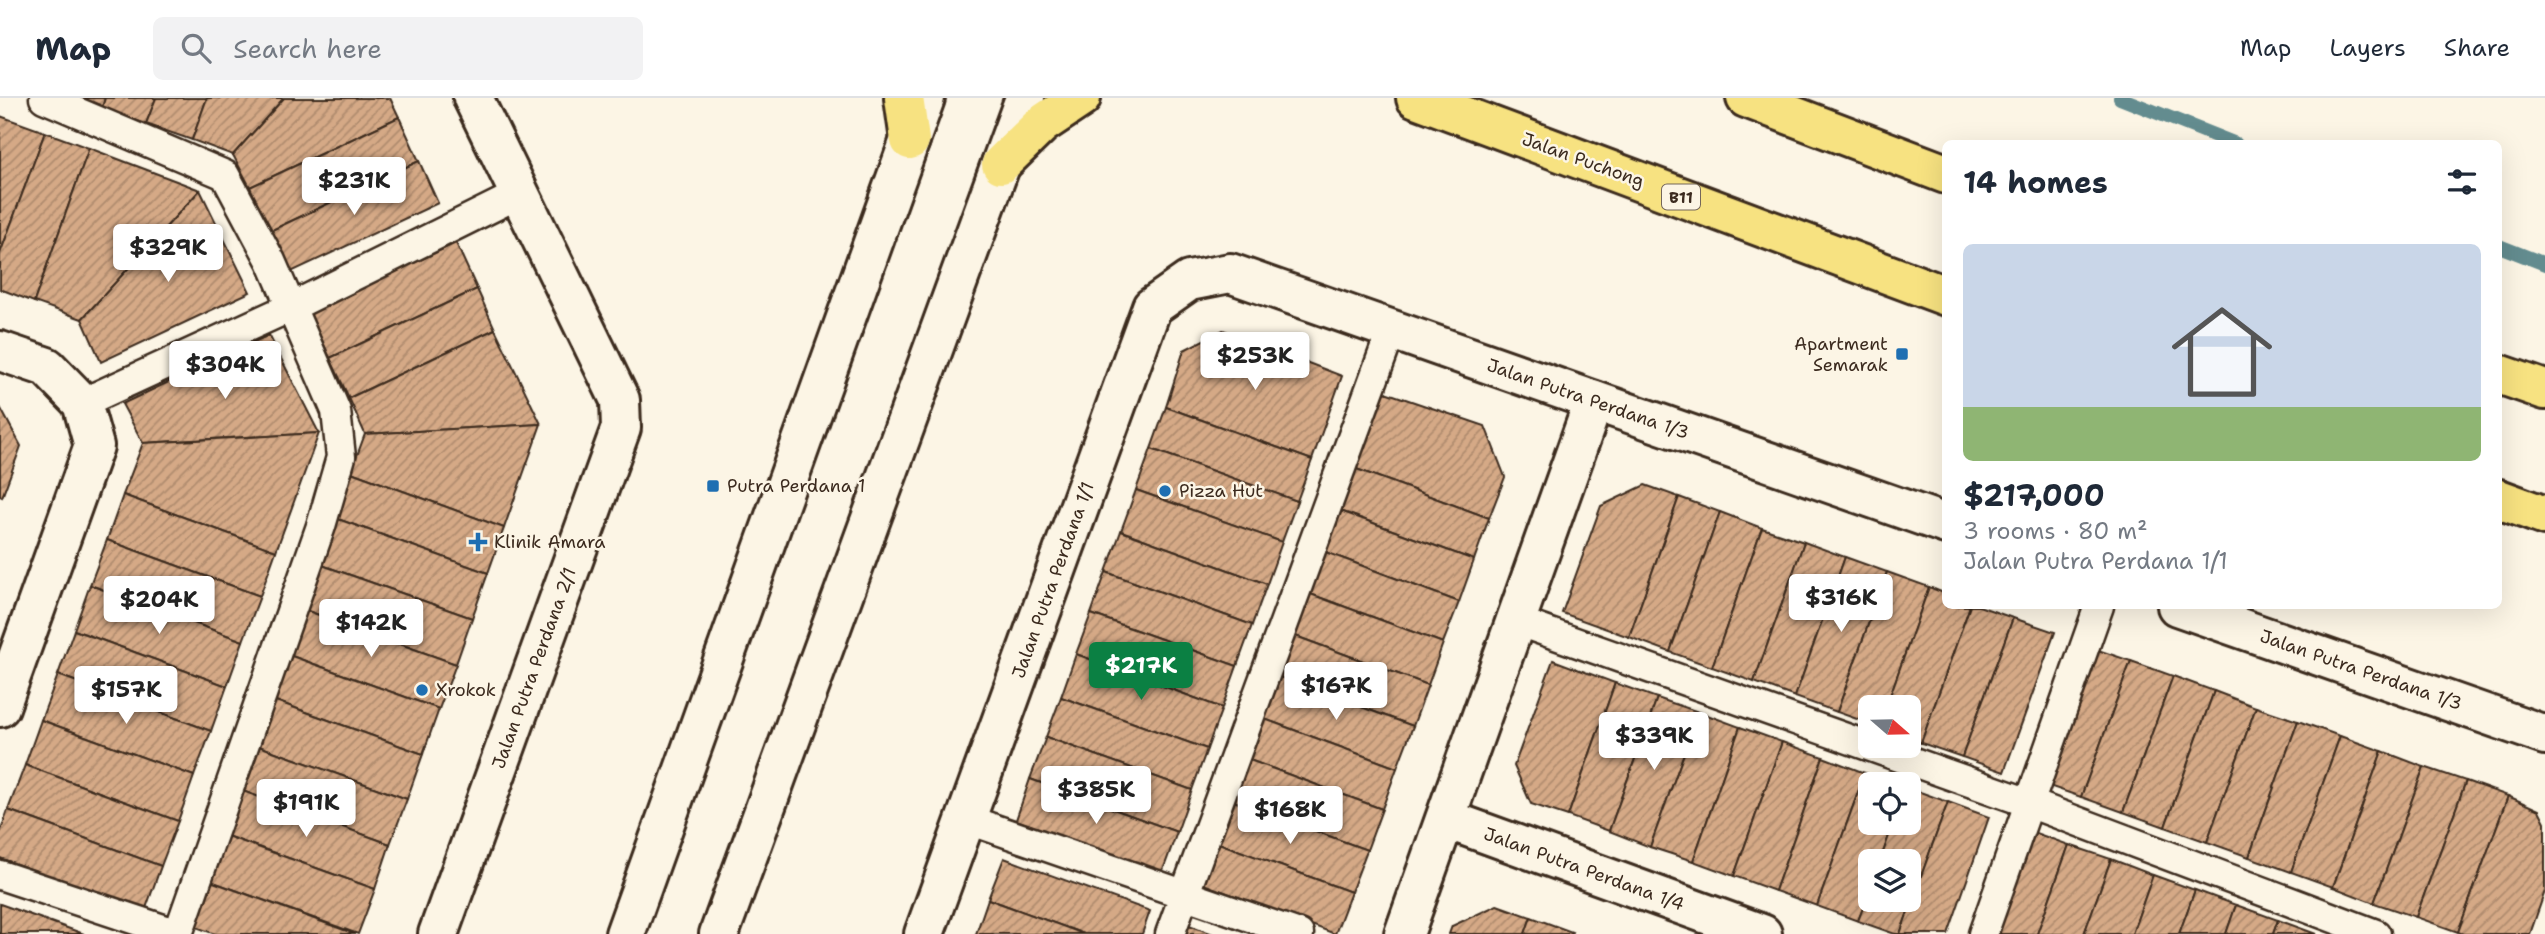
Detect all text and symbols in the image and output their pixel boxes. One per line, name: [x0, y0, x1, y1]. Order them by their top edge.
search box: [153, 17, 643, 80]
text: Map: [35, 26, 111, 71]
icon: search: [177, 29, 215, 67]
text: Search here: [233, 31, 382, 66]
text: Map: [2240, 32, 2291, 64]
text: Layers: [2329, 32, 2406, 64]
text: Share: [2444, 32, 2510, 64]
street label: Jalan Puchong: [1519, 127, 1647, 193]
pin: $231K: [305, 158, 403, 217]
text: 14 homes: [1963, 162, 2108, 203]
icon: filters: [2443, 163, 2481, 201]
text: $231K: [318, 165, 390, 195]
road number: B11: [1662, 184, 1700, 209]
pin: $329K: [119, 225, 217, 284]
text: $329K: [129, 232, 207, 262]
icon: home: [2159, 289, 2285, 415]
pin: $253K: [1206, 332, 1304, 392]
place label: Apartment Semarak: [1794, 332, 1888, 377]
text: $253K: [1216, 340, 1294, 370]
pin: $304K: [176, 342, 274, 401]
marker: Apartment Semarak: [1894, 346, 1910, 362]
text: $304K: [185, 349, 265, 379]
street label: Jalan Putra Perdana 1/3: [1484, 353, 1692, 445]
place label: Putra Perdana 1: [727, 474, 865, 498]
text: $217,000: [1963, 475, 2105, 516]
marker: Putra Perdana 1: [705, 478, 721, 494]
street label: Jalan Putra Perdana 1/1: [1006, 478, 1100, 682]
place label: Pizza Hut: [1179, 479, 1263, 503]
marker: Pizza Hut: [1157, 483, 1173, 499]
text: 3 rooms · 80 m²: [1963, 516, 2148, 546]
place label: Klinik Amara: [494, 530, 605, 554]
marker: Klinik Amara: [468, 532, 488, 552]
text: Jalan Putra Perdana 1/1: [1963, 546, 2228, 576]
street label: Jalan Putra Perdana 2/1: [486, 564, 582, 772]
pin: $316K: [1792, 574, 1890, 634]
pin: $204K: [110, 576, 208, 636]
text: $316K: [1805, 582, 1877, 612]
text: $204K: [120, 584, 198, 614]
pin: $142K: [322, 600, 420, 659]
text: $142K: [335, 607, 407, 637]
street label: Jalan Putra Perdana 1/3: [2257, 624, 2465, 716]
pin: $217K: [1092, 642, 1190, 702]
text: $217K: [1105, 650, 1177, 680]
pin: $167K: [1287, 662, 1385, 722]
pin: $157K: [77, 666, 175, 726]
text: $167K: [1300, 670, 1372, 700]
text: $157K: [90, 674, 162, 704]
place label: Xrokok: [436, 678, 496, 702]
marker: Xrokok: [414, 682, 430, 698]
north arrow: [1858, 695, 1922, 758]
map controls: [1858, 695, 1921, 912]
pin: $339K: [1605, 712, 1703, 772]
text: $339K: [1615, 720, 1693, 750]
pin: $385K: [1047, 766, 1145, 826]
button: locate: [1858, 772, 1921, 835]
text: $385K: [1057, 774, 1135, 804]
pin: $191K: [257, 780, 355, 839]
pin: $168K: [1241, 786, 1339, 846]
text: $191K: [273, 787, 339, 817]
text: $168K: [1254, 794, 1326, 824]
street label: Jalan Putra Perdana 1/4: [1480, 822, 1688, 916]
button: layers: [1858, 849, 1921, 912]

